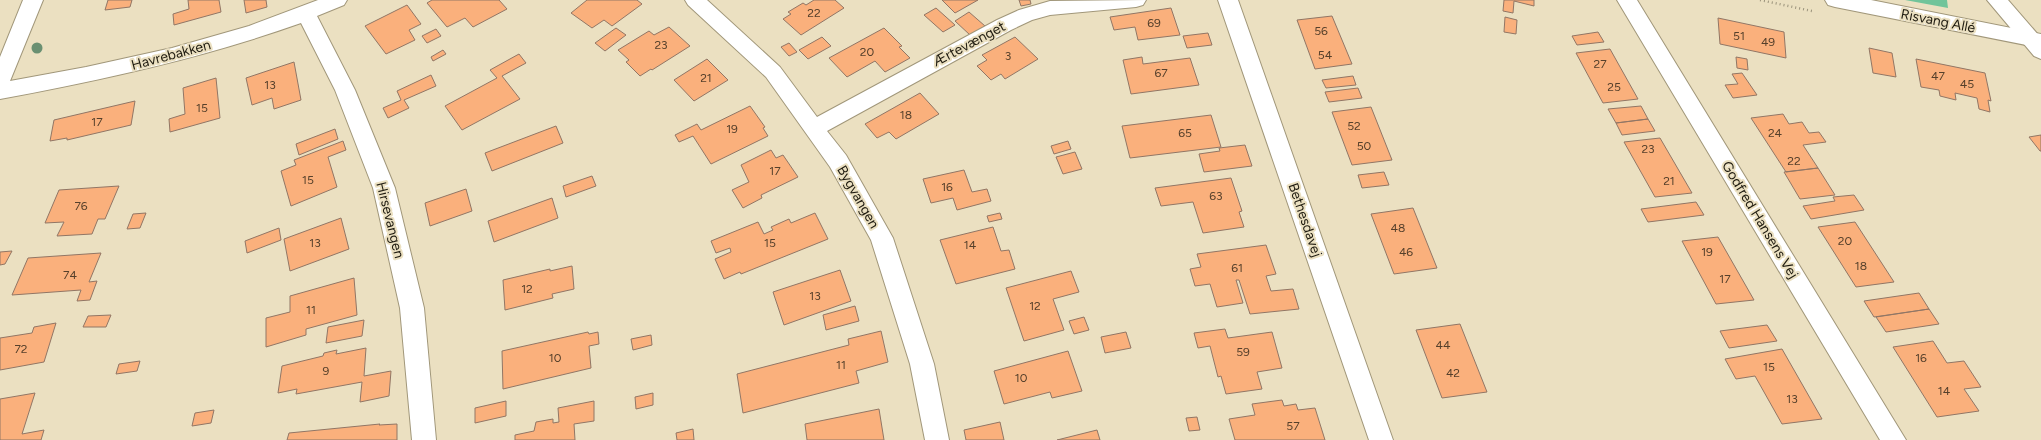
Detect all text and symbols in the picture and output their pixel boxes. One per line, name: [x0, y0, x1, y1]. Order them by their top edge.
street label: Risvang Allé: [1899, 5, 1977, 37]
house number: 22: [807, 6, 821, 20]
house number: 69: [1147, 16, 1161, 30]
street label: Ærtevænget: [930, 18, 1008, 70]
house number: 56: [1314, 24, 1328, 38]
house number: 51: [1733, 29, 1745, 43]
house number: 49: [1761, 35, 1775, 49]
street label: Havrebakken: [129, 36, 213, 74]
house number: 23: [654, 38, 668, 52]
house number: 20: [860, 45, 875, 59]
house number: 54: [1318, 48, 1333, 62]
house number: 3: [1005, 49, 1011, 63]
house number: 27: [1593, 57, 1607, 71]
house number: 67: [1154, 66, 1168, 80]
house number: 47: [1931, 69, 1945, 83]
house number: 21: [700, 71, 712, 85]
house number: 45: [1960, 77, 1974, 91]
house number: 13: [264, 78, 276, 92]
house number: 25: [1607, 80, 1621, 94]
house number: 15: [196, 101, 208, 115]
house number: 18: [900, 108, 912, 122]
house number: 17: [91, 115, 103, 129]
house number: 52: [1347, 119, 1361, 133]
house number: 19: [726, 122, 738, 136]
house number: 65: [1178, 126, 1192, 140]
house number: 24: [1768, 126, 1783, 140]
house number: 50: [1357, 139, 1372, 153]
house number: 23: [1641, 142, 1655, 156]
house number: 22: [1787, 154, 1801, 168]
street label: Godfred Hansens Vej: [1718, 158, 1802, 282]
street label: Bygvangen: [833, 163, 883, 232]
house number: 17: [769, 164, 781, 178]
house number: 15: [302, 173, 314, 187]
house number: 21: [1663, 174, 1675, 188]
street label: Hirsevangen: [372, 180, 408, 260]
house number: 16: [941, 180, 953, 194]
street label: Bethesdavej: [1284, 181, 1326, 259]
house number: 63: [1209, 189, 1223, 203]
house number: 76: [74, 199, 88, 213]
house number: 48: [1391, 221, 1405, 235]
house number: 20: [1838, 234, 1853, 248]
house number: 13: [309, 236, 321, 250]
house number: 15: [764, 236, 776, 250]
house number: 14: [964, 238, 977, 252]
house number: 46: [1399, 245, 1413, 259]
house number: 19: [1701, 245, 1713, 259]
house number: 18: [1855, 259, 1867, 273]
house number: 61: [1231, 261, 1243, 275]
house number: 74: [63, 268, 77, 282]
house number: 17: [1719, 272, 1731, 286]
house number: 12: [521, 282, 533, 296]
house number: 13: [809, 289, 821, 303]
house number: 12: [1029, 299, 1041, 313]
house number: 11: [306, 303, 316, 317]
house number: 44: [1436, 338, 1451, 352]
house number: 72: [14, 342, 28, 356]
house number: 59: [1236, 345, 1250, 359]
house number: 10: [549, 351, 562, 365]
house number: 16: [1915, 351, 1927, 365]
house number: 11: [836, 358, 846, 372]
house number: 15: [1763, 360, 1775, 374]
house number: 9: [323, 364, 330, 378]
house number: 42: [1446, 366, 1460, 380]
house number: 10: [1015, 371, 1028, 385]
house number: 14: [1938, 384, 1951, 398]
house number: 13: [1786, 392, 1798, 406]
house number: 57: [1286, 419, 1300, 433]

